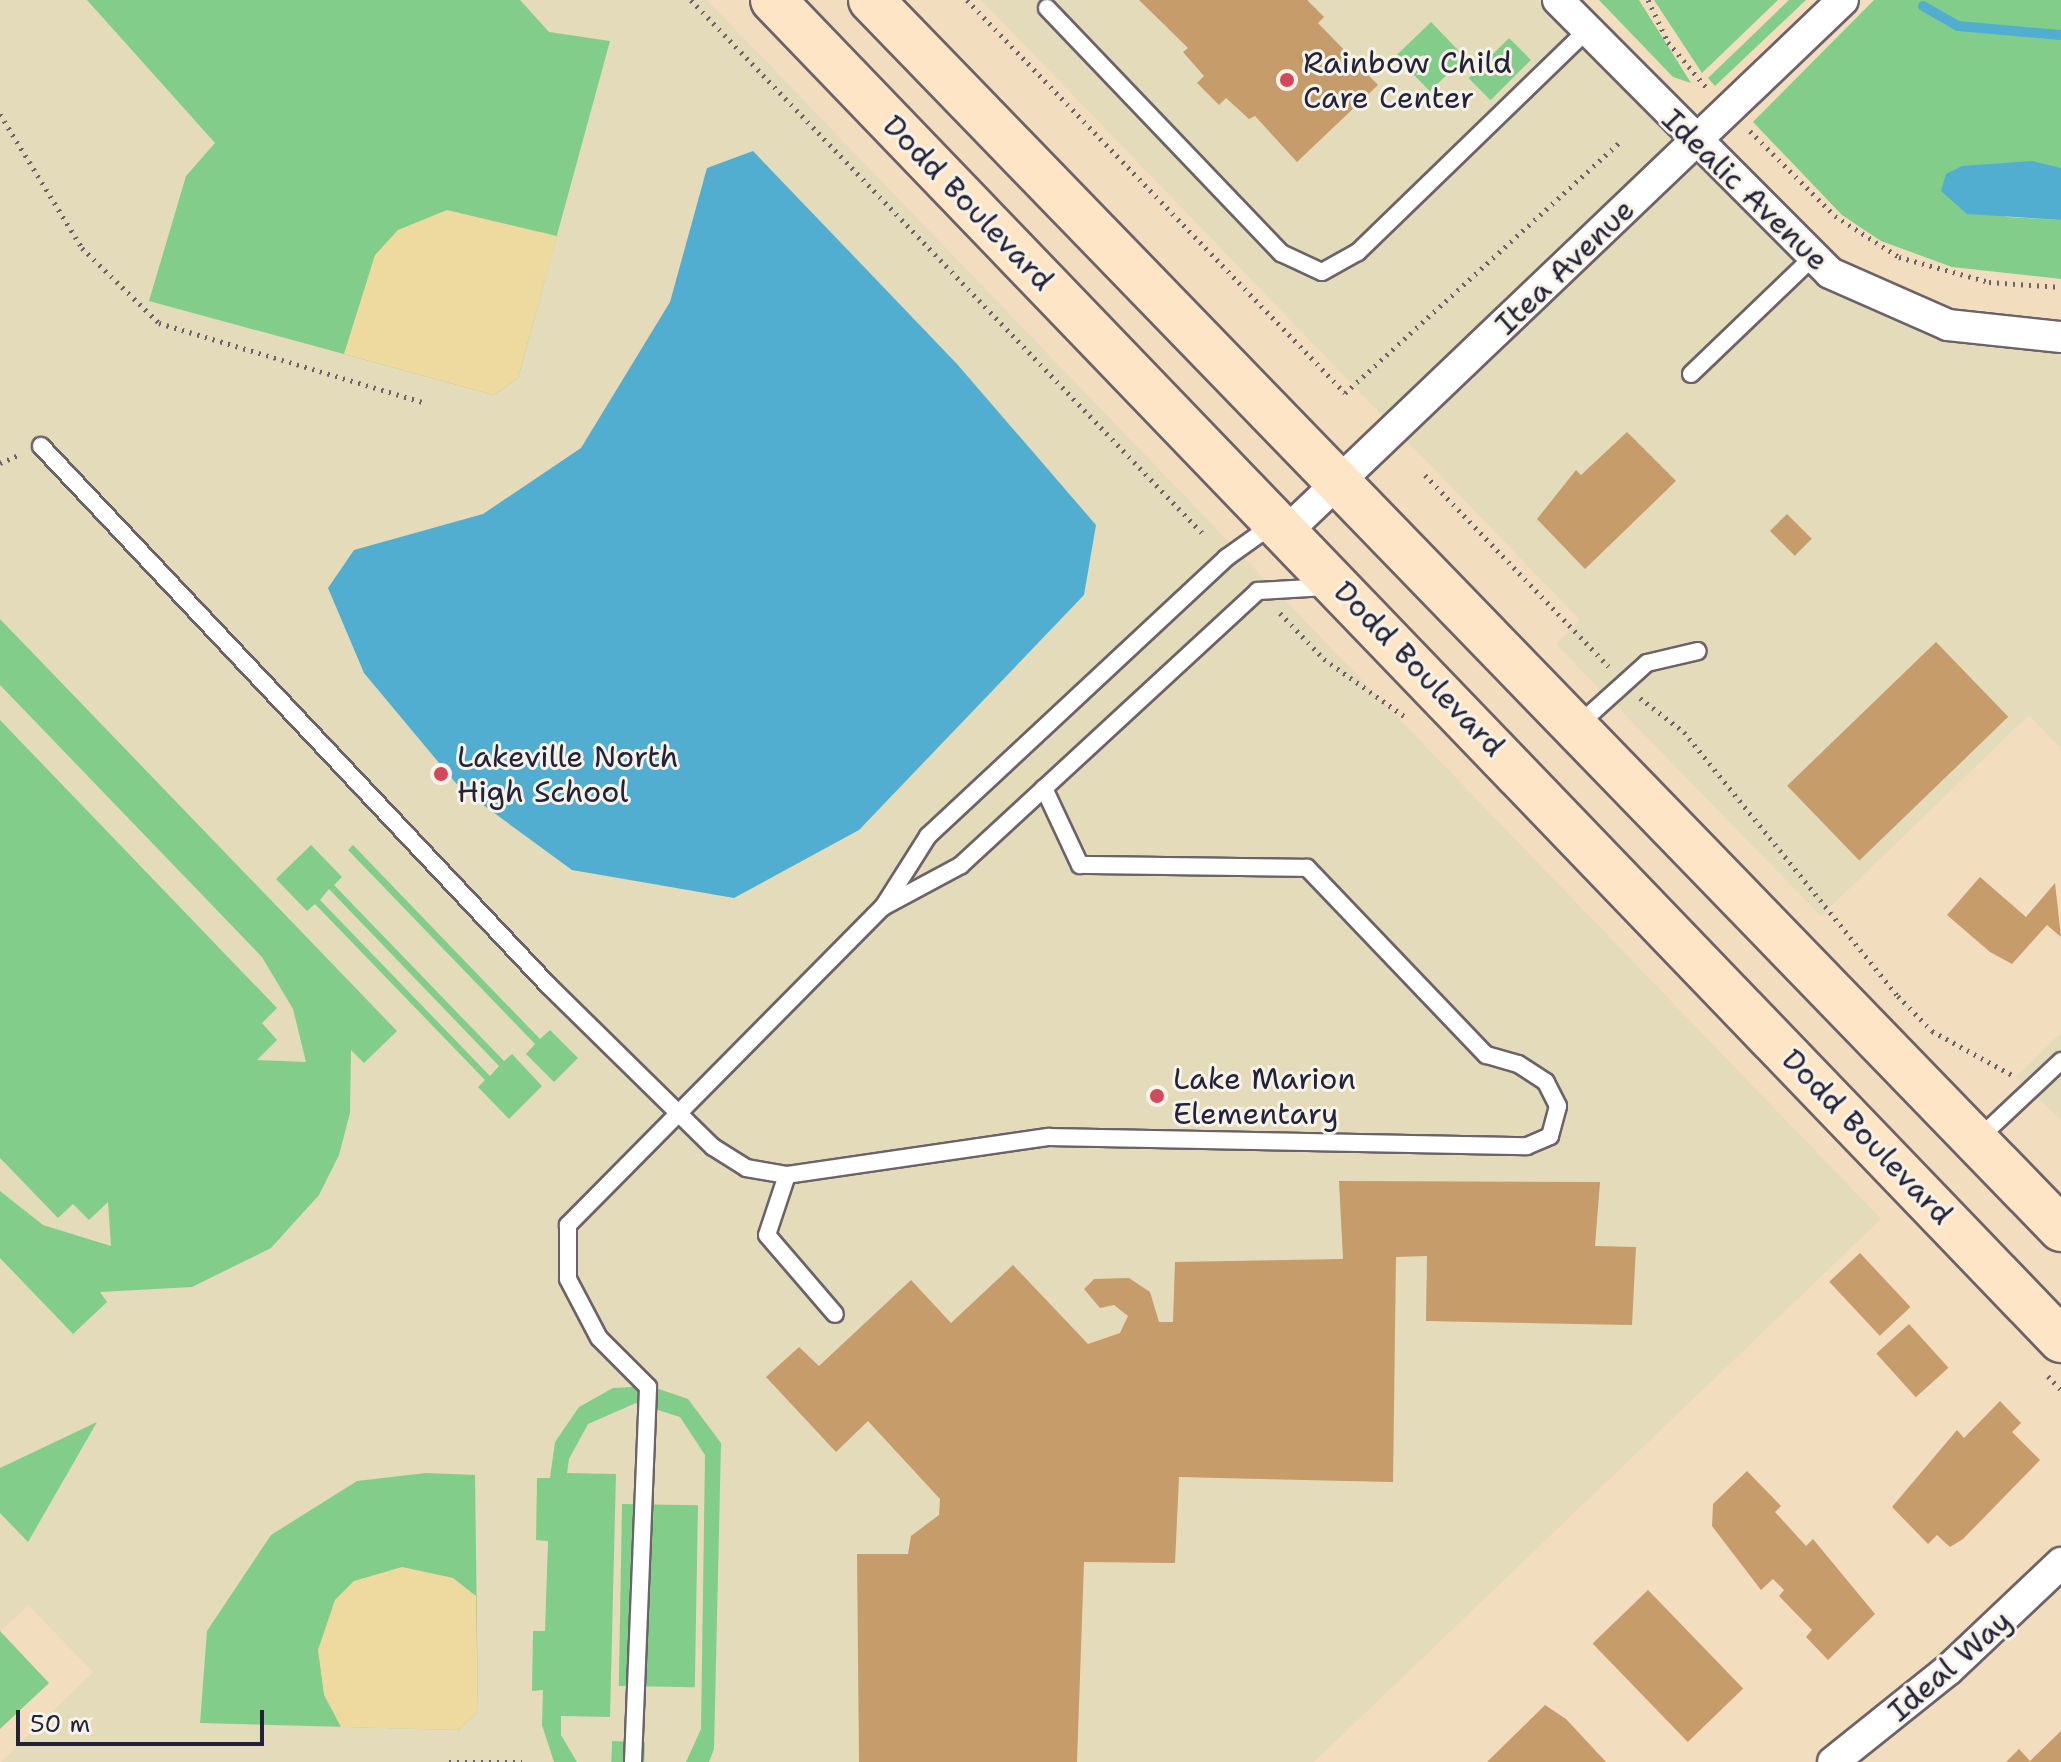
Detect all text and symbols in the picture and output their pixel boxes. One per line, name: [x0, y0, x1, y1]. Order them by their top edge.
place label: Rainbow Child Care Center: [1303, 45, 1512, 116]
marker: Rainbow Child Care Center: [1278, 71, 1296, 89]
street label: Idealic Avenue: [1654, 102, 1836, 278]
street label: Dodd Boulevard: [875, 108, 1061, 298]
street label: Itea Avenue: [1488, 192, 1642, 342]
street label: Dodd Boulevard: [1326, 574, 1512, 764]
place label: Lakeville North High School: [457, 739, 679, 810]
marker: Lakeville North High School: [432, 765, 450, 783]
street label: Dodd Boulevard: [1774, 1042, 1960, 1232]
place label: Lake Marion Elementary: [1173, 1061, 1356, 1132]
marker: Lake Marion Elementary: [1148, 1087, 1166, 1105]
street label: Ideal Way: [1881, 1603, 2019, 1729]
scale bar: [20, 1694, 268, 1744]
text: 50 m: [30, 1708, 90, 1740]

